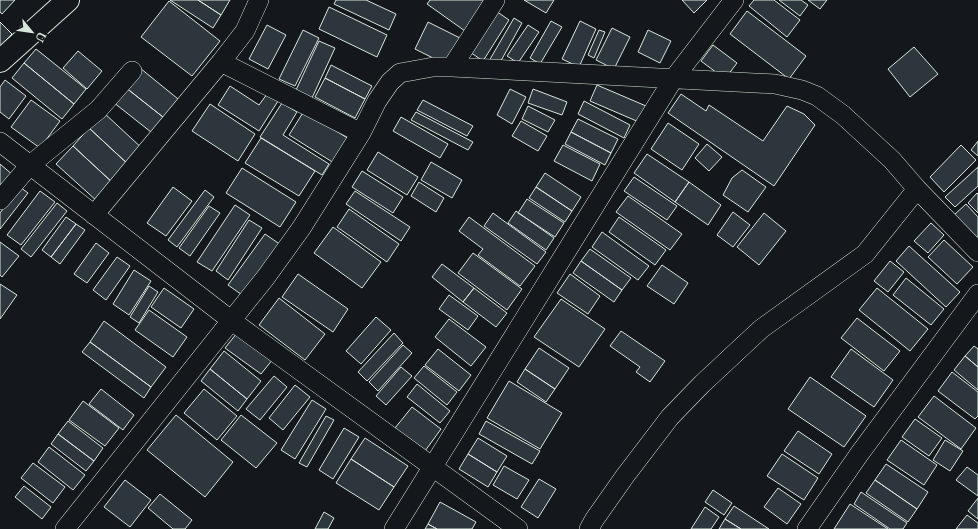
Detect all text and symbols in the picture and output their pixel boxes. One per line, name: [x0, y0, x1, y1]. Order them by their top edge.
north arrow: [12, 12, 52, 52]
text: U: [32, 29, 49, 45]

